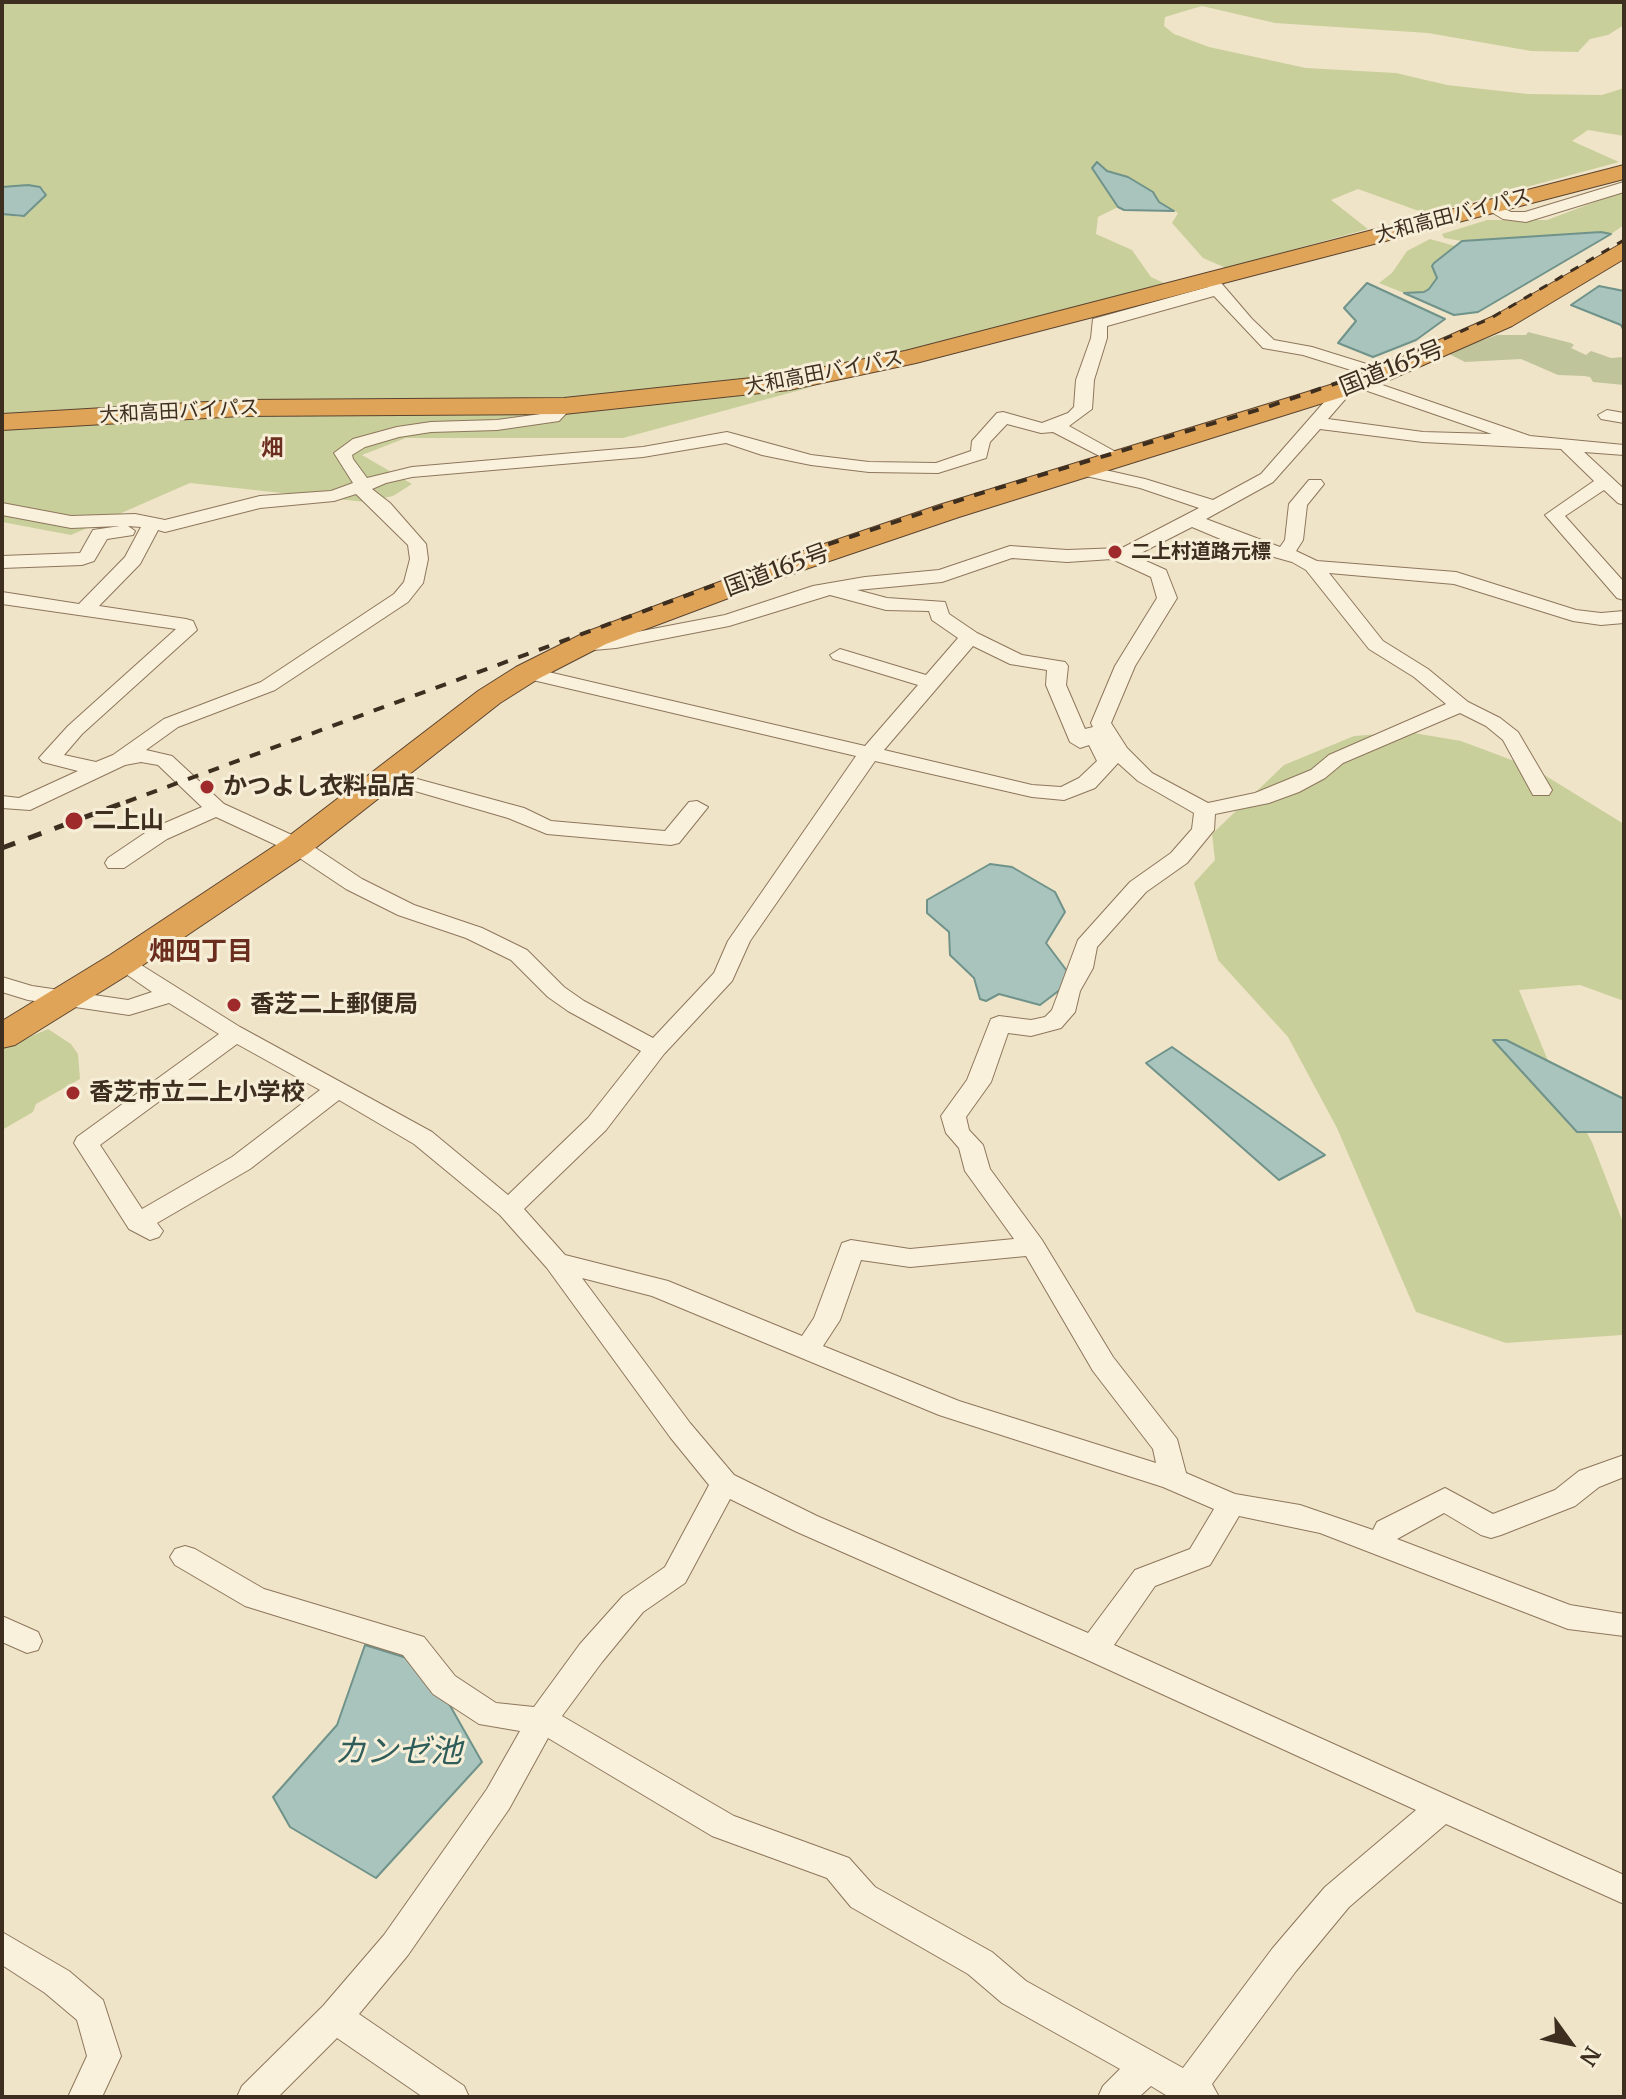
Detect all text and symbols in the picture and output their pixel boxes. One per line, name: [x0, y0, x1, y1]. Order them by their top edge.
street label: 大和高田バイパス: [1373, 184, 1533, 248]
street label: 国道165号: [1336, 335, 1448, 403]
street label: 大和高田バイパス: [743, 346, 905, 400]
street label: 大和高田バイパス: [98, 396, 260, 428]
district label: 畑: [261, 436, 283, 462]
street label: 国道165号: [721, 539, 833, 603]
place label: 二上村道路元標: [1131, 540, 1271, 564]
marker: 二上村道路元標: [1106, 543, 1124, 561]
place label: かつよし衣料品店: [223, 773, 415, 801]
marker: かつよし衣料品店: [198, 778, 216, 796]
place label: 二上山: [92, 807, 164, 835]
marker: 二上山: [63, 810, 85, 832]
district label: 畑四丁目: [149, 937, 253, 969]
place label: 香芝二上郵便局: [250, 991, 418, 1019]
marker: 香芝二上郵便局: [225, 996, 243, 1014]
place label: 香芝市立二上小学校: [89, 1079, 305, 1107]
marker: 香芝市立二上小学校: [64, 1084, 82, 1102]
water label: カンゼ池: [334, 1734, 462, 1772]
north arrow: [1530, 2003, 1610, 2083]
text: N: [1574, 2041, 1607, 2071]

